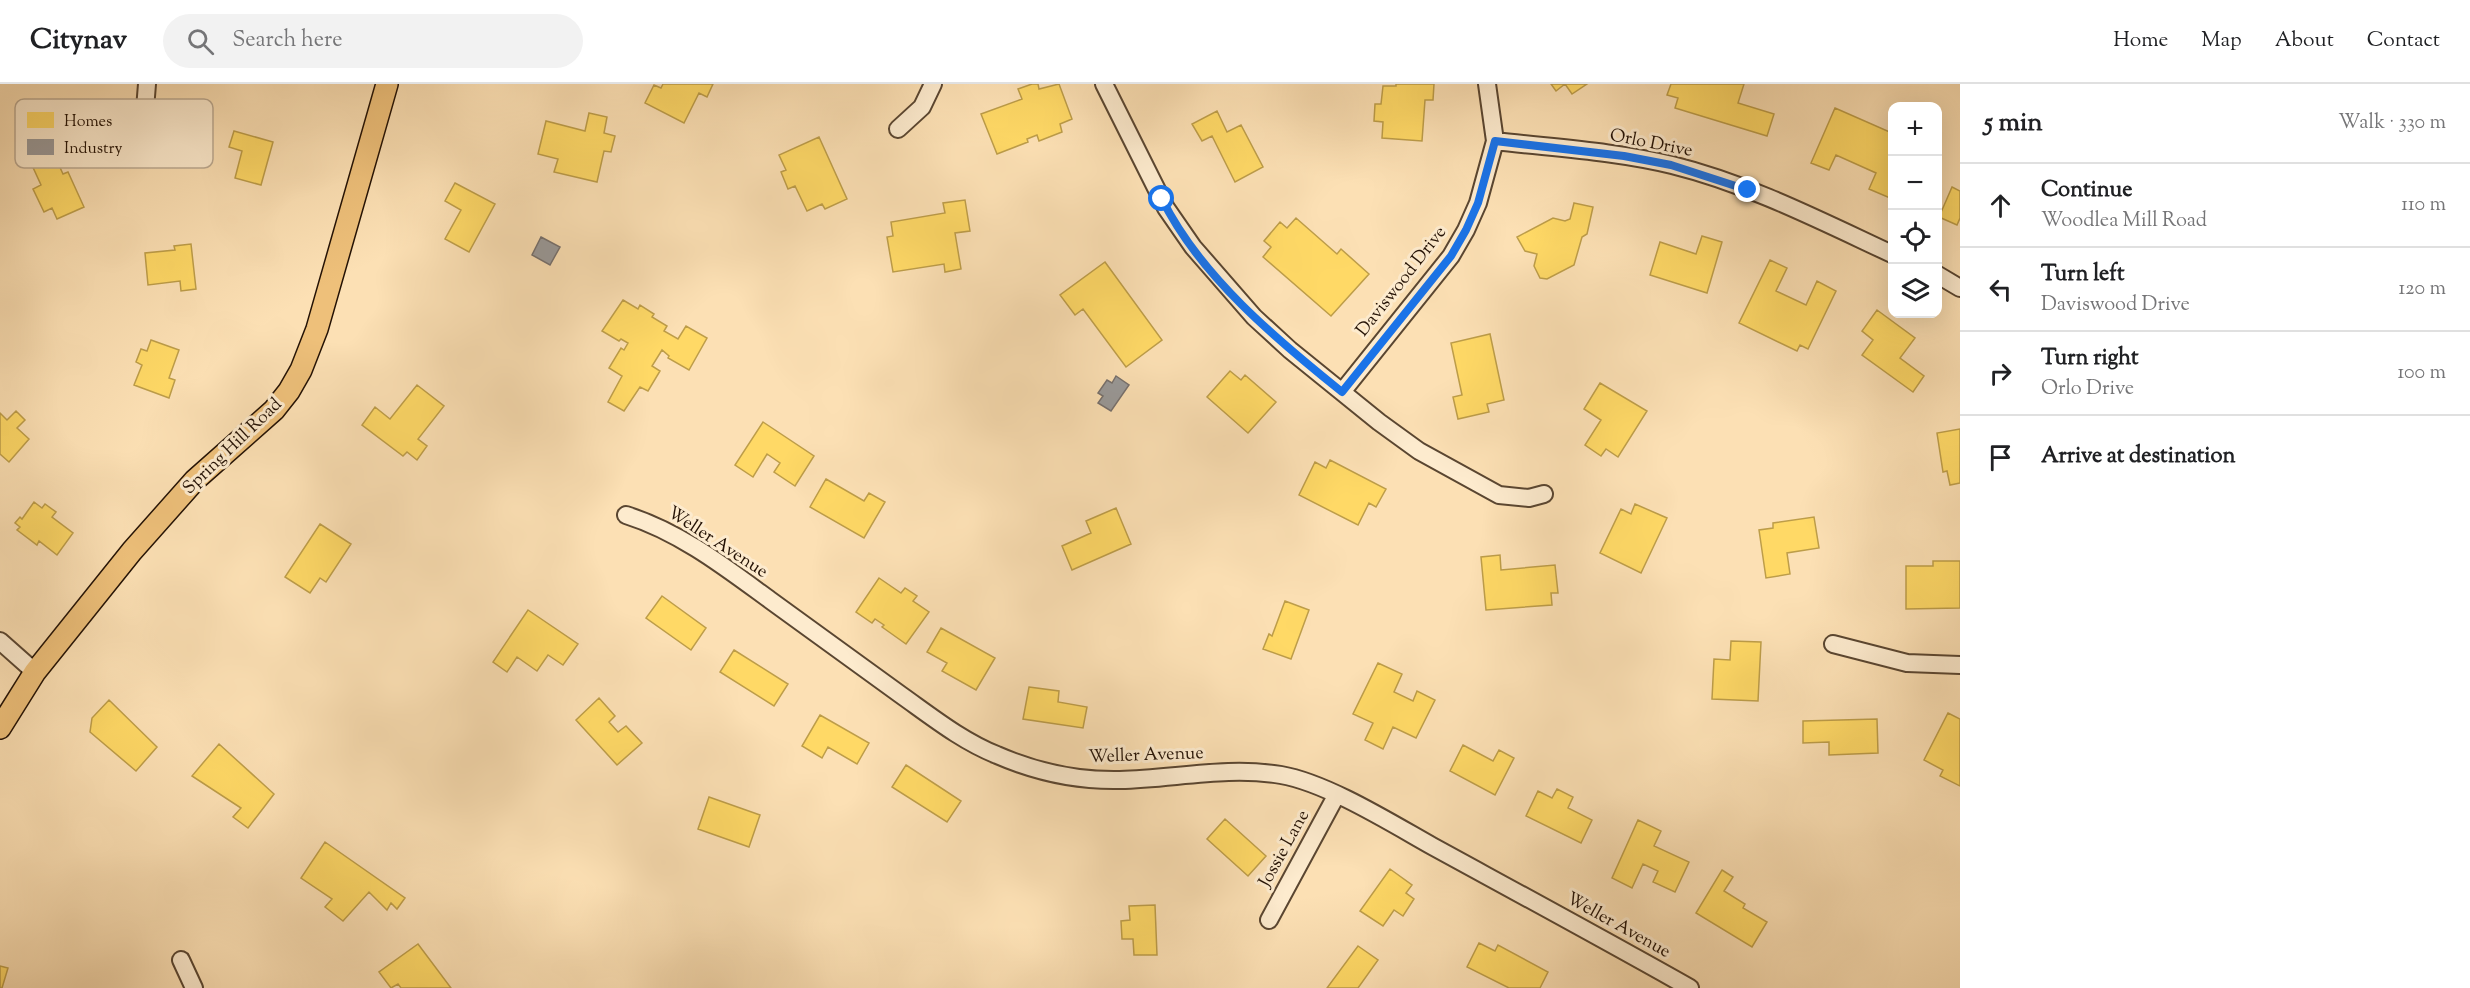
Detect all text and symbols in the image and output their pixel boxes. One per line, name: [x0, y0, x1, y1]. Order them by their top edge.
search box: [163, 14, 583, 68]
text: Citynav: [30, 21, 127, 61]
icon: search: [184, 25, 217, 58]
text: Search here: [232, 25, 343, 57]
text: Home: [2113, 26, 2168, 56]
text: Map: [2201, 26, 2242, 56]
text: About: [2275, 26, 2334, 56]
text: Contact: [2367, 26, 2440, 56]
legend: [15, 99, 213, 168]
map controls: [1888, 102, 1942, 318]
button: +: [1888, 102, 1942, 156]
text: 5 min: [1984, 105, 2043, 142]
text: Walk · 330 m: [2338, 109, 2446, 138]
text: Homes: [64, 111, 112, 134]
street label: Orlo Drive: [1607, 123, 1695, 165]
text: Industry: [64, 138, 122, 161]
button: −: [1888, 156, 1942, 210]
text: Continue: [2041, 175, 2132, 207]
route end: [1734, 176, 1760, 202]
route start: [1148, 185, 1174, 211]
icon: ahead: [1984, 189, 2017, 222]
text: 110 m: [2401, 191, 2446, 220]
text: Woodlea Mill Road: [2041, 207, 2207, 236]
button: locate: [1888, 210, 1942, 264]
street label: Daviswood Drive: [1351, 221, 1453, 343]
text: Turn left: [2041, 259, 2124, 291]
button: layers: [1888, 264, 1942, 318]
icon: left: [1984, 273, 2017, 306]
text: 120 m: [2398, 275, 2446, 304]
text: Daviswood Drive: [2041, 291, 2190, 320]
text: Turn right: [2041, 343, 2138, 375]
icon: right: [1984, 357, 2017, 390]
text: 100 m: [2397, 359, 2446, 388]
text: Orlo Drive: [2041, 375, 2134, 404]
street label: Spring Hill Road: [177, 393, 289, 501]
icon: arrive: [1984, 441, 2017, 474]
text: Arrive at destination: [2041, 441, 2236, 473]
street label: Weller Avenue: [661, 501, 773, 585]
street label: Weller Avenue: [1088, 741, 1204, 771]
street label: Jossie Lane: [1253, 806, 1317, 893]
street label: Weller Avenue: [1561, 887, 1675, 965]

